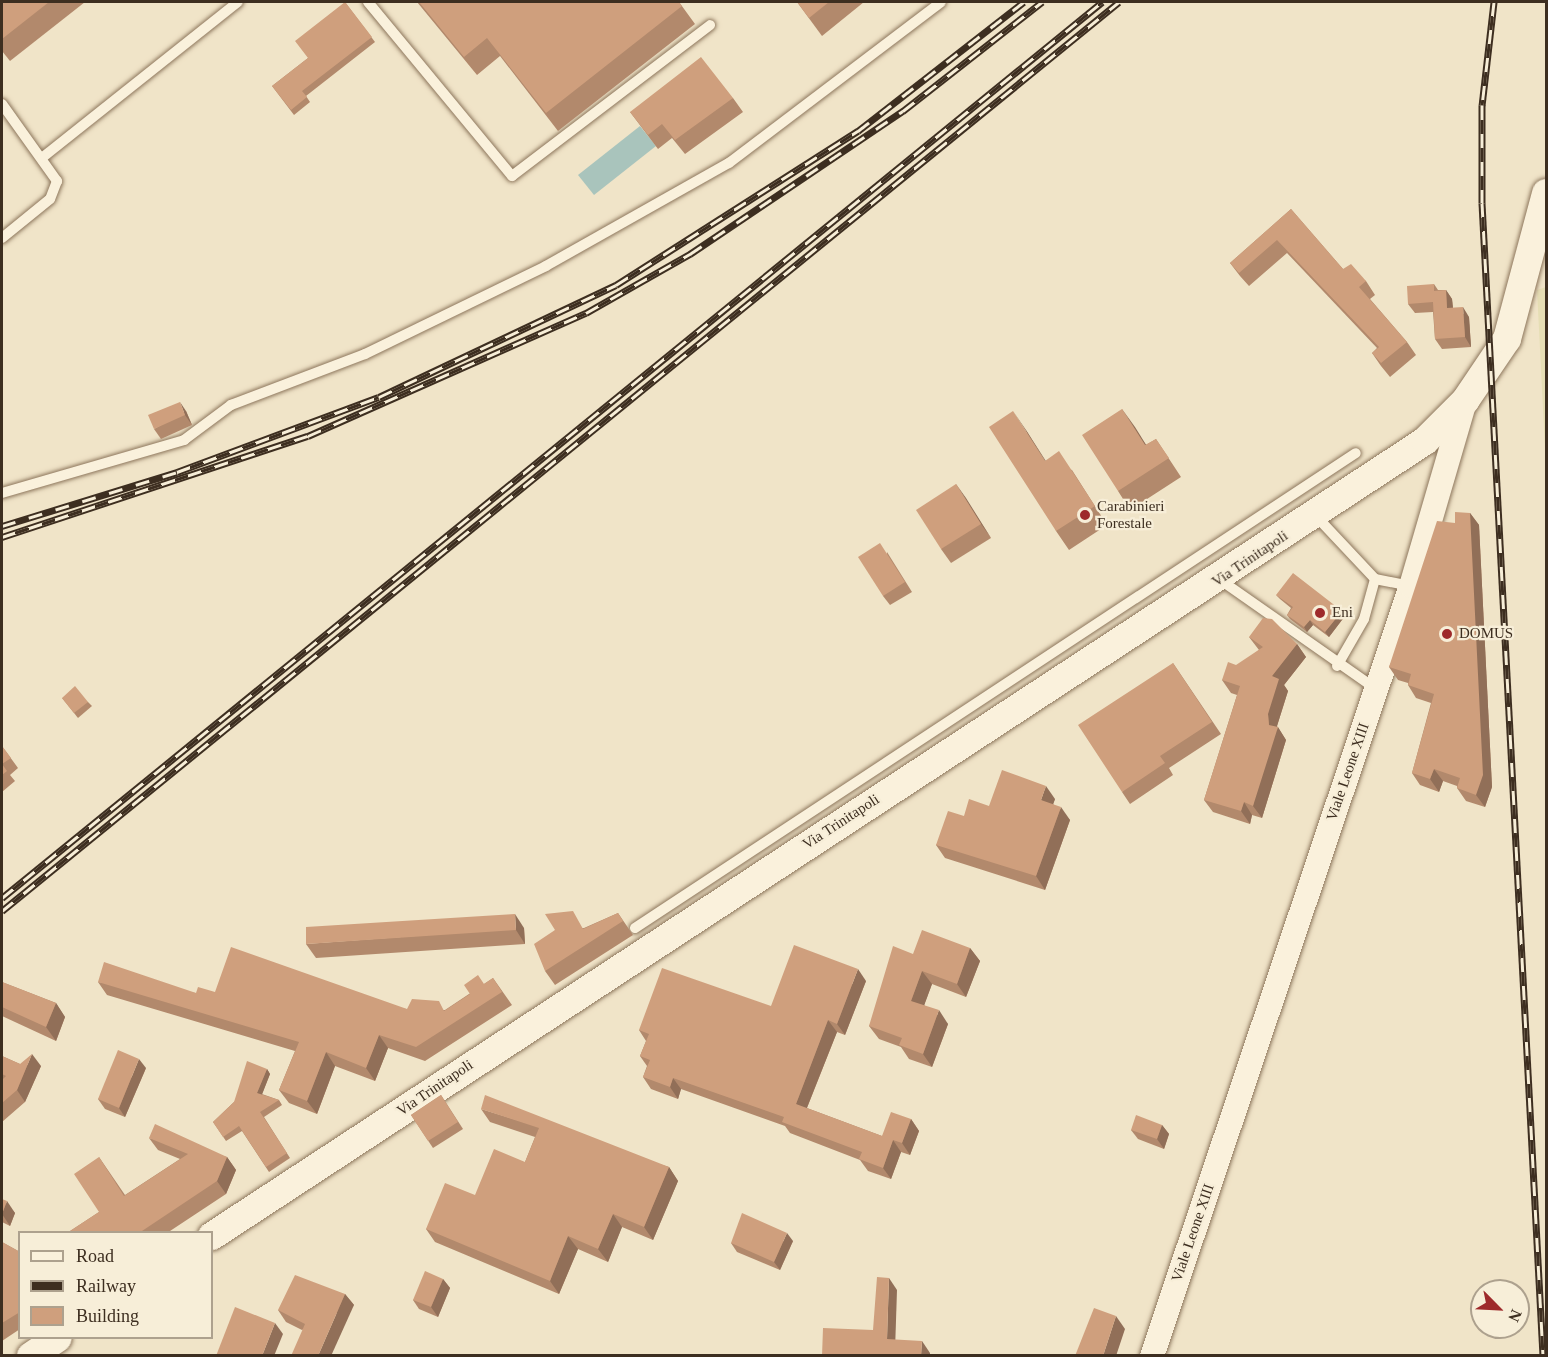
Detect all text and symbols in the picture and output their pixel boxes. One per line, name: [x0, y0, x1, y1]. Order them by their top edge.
place label: Carabinieri Forestale: [1097, 497, 1164, 532]
marker: Carabinieri Forestale: [1078, 508, 1092, 522]
street label: Via Trinitapoli: [1208, 527, 1292, 591]
place label: Eni: [1332, 604, 1353, 622]
marker: Eni: [1313, 606, 1327, 620]
place label: DOMUS: [1459, 625, 1513, 643]
marker: DOMUS: [1440, 627, 1454, 641]
street label: Viale Leone XIII: [1323, 721, 1373, 823]
street label: Via Trinitapoli: [799, 790, 883, 854]
street label: Via Trinitapoli: [393, 1056, 477, 1120]
street label: Viale Leone XIII: [1168, 1182, 1218, 1284]
legend: [18, 1231, 213, 1339]
text: Road: [76, 1246, 114, 1266]
text: Railway: [76, 1276, 136, 1296]
north arrow: [1470, 1279, 1530, 1339]
text: Building: [76, 1306, 139, 1326]
text: N: [1505, 1307, 1525, 1324]

